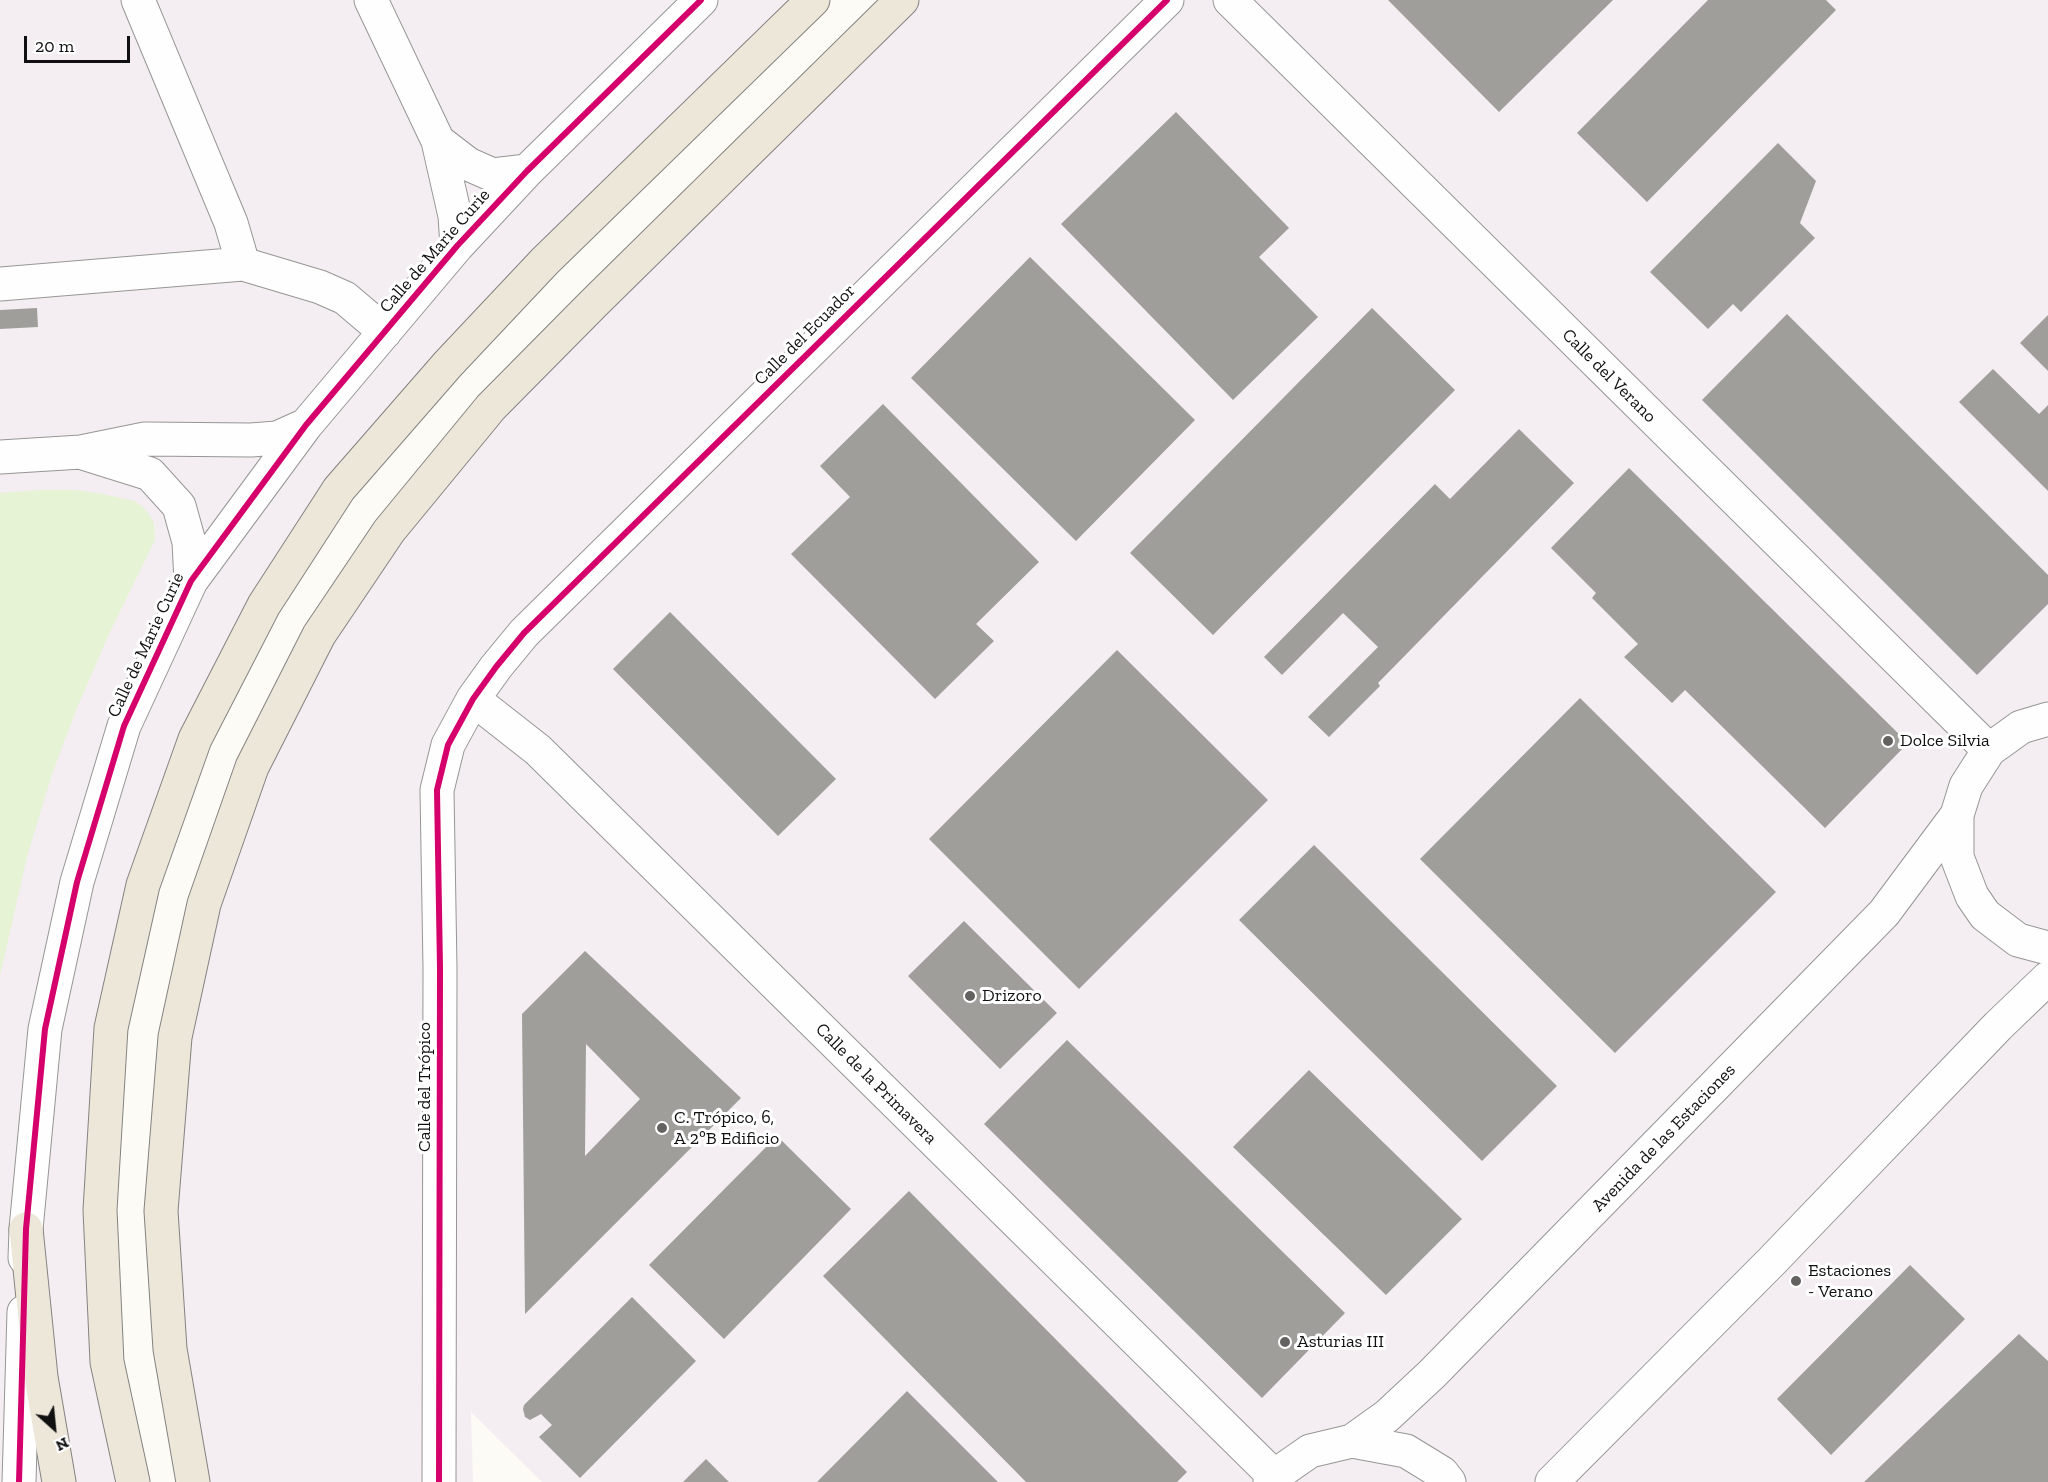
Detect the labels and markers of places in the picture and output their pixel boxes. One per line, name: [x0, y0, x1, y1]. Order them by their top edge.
place label: Dolce Silvia: [1900, 730, 1990, 752]
marker: Dolce Silvia: [1881, 734, 1895, 748]
place label: Drizoro: [982, 985, 1042, 1007]
marker: Drizoro: [963, 989, 977, 1003]
place label: C. Trópico, 6, A 2ºB Edificio: [674, 1107, 779, 1150]
marker: C. Trópico, 6, A 2ºB Edificio: [655, 1121, 669, 1135]
place label: Estaciones - Verano: [1808, 1260, 1891, 1302]
marker: Estaciones - Verano: [1789, 1274, 1803, 1288]
place label: Asturias III: [1297, 1331, 1384, 1353]
marker: Asturias III: [1278, 1335, 1292, 1349]

